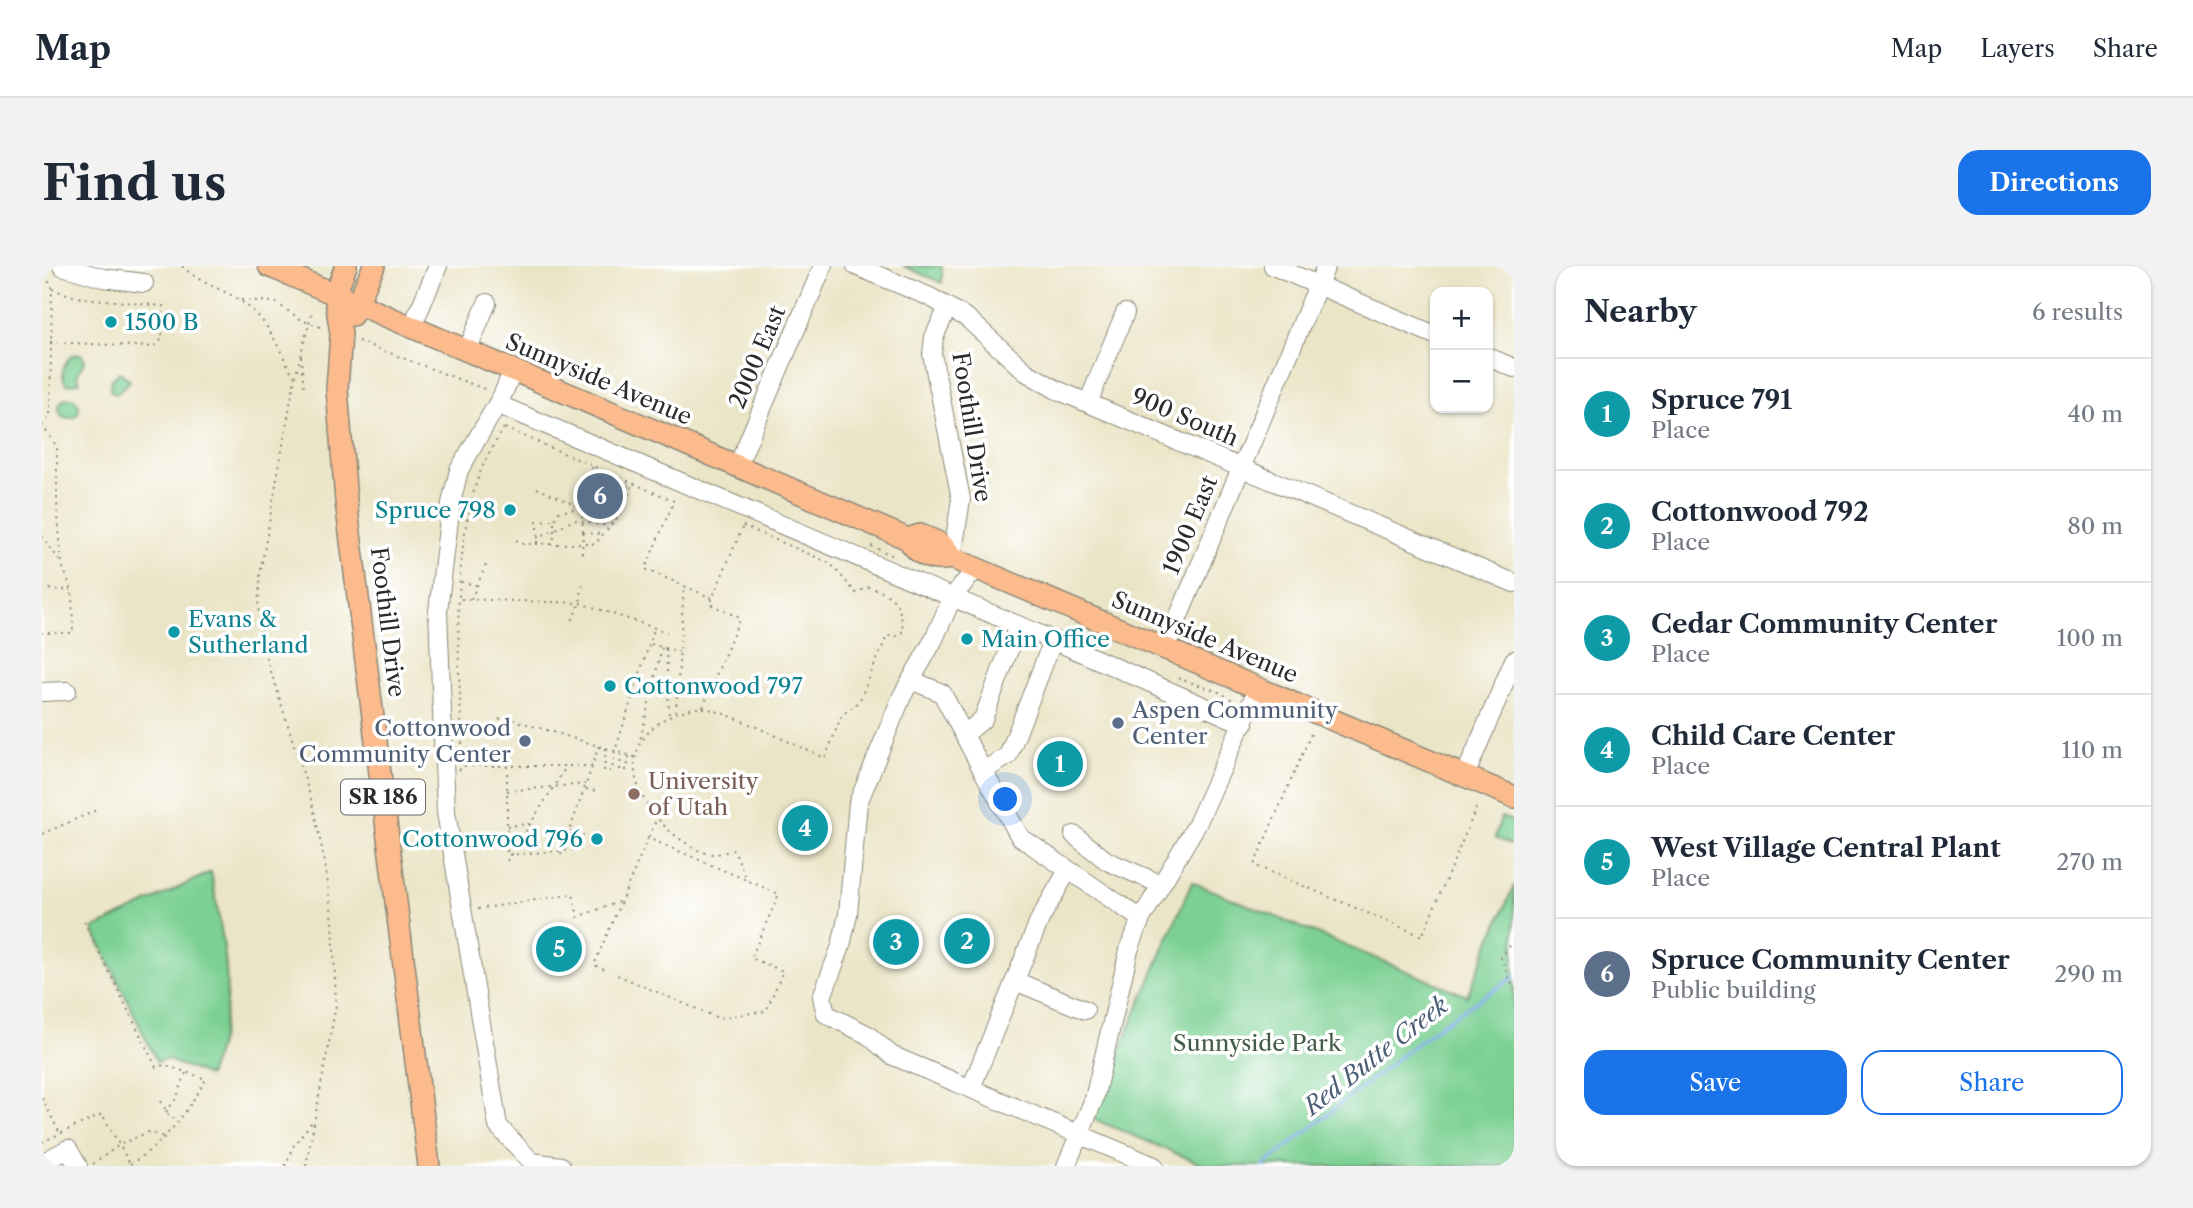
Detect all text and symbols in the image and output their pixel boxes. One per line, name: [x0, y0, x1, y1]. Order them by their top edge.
text: Map: [35, 28, 111, 69]
text: Map: [1891, 34, 1942, 63]
text: Layers: [1980, 34, 2055, 63]
text: Share: [2093, 34, 2158, 63]
button: Directions: [1958, 150, 2151, 215]
text: Find us: [42, 152, 226, 213]
map controls: [1430, 287, 1493, 413]
button: +: [1430, 287, 1493, 350]
text: Nearby: [1584, 293, 1697, 330]
text: 6 results: [2032, 298, 2123, 326]
street label: 2000 East: [723, 301, 791, 413]
place label: 1500 B: [125, 308, 199, 336]
marker: 1500 B: [103, 314, 119, 330]
street label: Sunnyside Avenue: [502, 327, 696, 431]
street label: Foothill Drive: [946, 350, 998, 504]
button: −: [1430, 350, 1493, 413]
street label: 900 South: [1127, 382, 1243, 452]
text: Spruce 791: [1651, 384, 1792, 416]
text: 1: [1602, 400, 1612, 428]
text: 40 m: [2068, 400, 2123, 428]
text: Place: [1651, 416, 1710, 444]
pin: 6: [577, 470, 623, 522]
street label: 1900 East: [1157, 471, 1223, 579]
place label: Spruce 798: [375, 496, 496, 524]
text: Cottonwood 792: [1651, 496, 1869, 528]
marker: Spruce 798: [502, 502, 518, 518]
text: 2: [1600, 512, 1614, 540]
text: 80 m: [2067, 512, 2123, 540]
text: Place: [1651, 528, 1710, 556]
street label: Foothill Drive: [365, 545, 411, 699]
street label: Sunnyside Avenue: [1108, 585, 1302, 689]
place label: Evans & Sutherland: [188, 605, 308, 659]
text: Cedar Community Center: [1651, 608, 1997, 640]
marker: Evans & Sutherland: [166, 624, 182, 640]
text: 3: [1601, 624, 1614, 652]
text: 100 m: [2057, 624, 2123, 652]
place label: Main Office: [981, 625, 1110, 653]
marker: Main Office: [959, 631, 975, 647]
text: Place: [1651, 640, 1710, 668]
place label: Cottonwood 797: [624, 672, 804, 700]
marker: Cottonwood 797: [602, 678, 618, 694]
place label: Aspen Community Center: [1131, 696, 1338, 750]
place label: Cottonwood Community Center: [299, 714, 511, 768]
marker: Aspen Community Center: [1110, 715, 1126, 731]
text: Child Care Center: [1651, 720, 1895, 752]
marker: Cottonwood Community Center: [517, 733, 533, 749]
text: 4: [1600, 736, 1614, 764]
text: 110 m: [2062, 736, 2123, 764]
pin: 1: [1037, 738, 1083, 790]
text: Place: [1651, 752, 1710, 780]
place label: University of Utah: [648, 767, 759, 821]
road number: SR 186: [341, 780, 425, 814]
your location: [988, 782, 1022, 816]
marker: University of Utah: [626, 786, 642, 802]
pin: 4: [782, 802, 828, 854]
place label: Cottonwood 796: [402, 825, 583, 853]
marker: Cottonwood 796: [589, 831, 605, 847]
text: West Village Central Plant: [1651, 832, 2001, 864]
text: 5: [1601, 848, 1613, 876]
text: 270 m: [2056, 848, 2123, 876]
text: Place: [1651, 864, 1710, 892]
pin: 2: [944, 915, 990, 967]
pin: 3: [873, 916, 919, 968]
pin: 5: [536, 923, 582, 975]
text: Spruce Community Center: [1651, 944, 2010, 976]
text: 6: [1600, 960, 1614, 988]
text: 290 m: [2054, 960, 2123, 988]
text: Public building: [1651, 976, 1816, 1004]
water label: Red Butte Creek: [1296, 990, 1454, 1122]
park label: Sunnyside Park: [1173, 1029, 1343, 1057]
button: Save: [1584, 1050, 1847, 1115]
button: Share: [1861, 1050, 2123, 1115]

